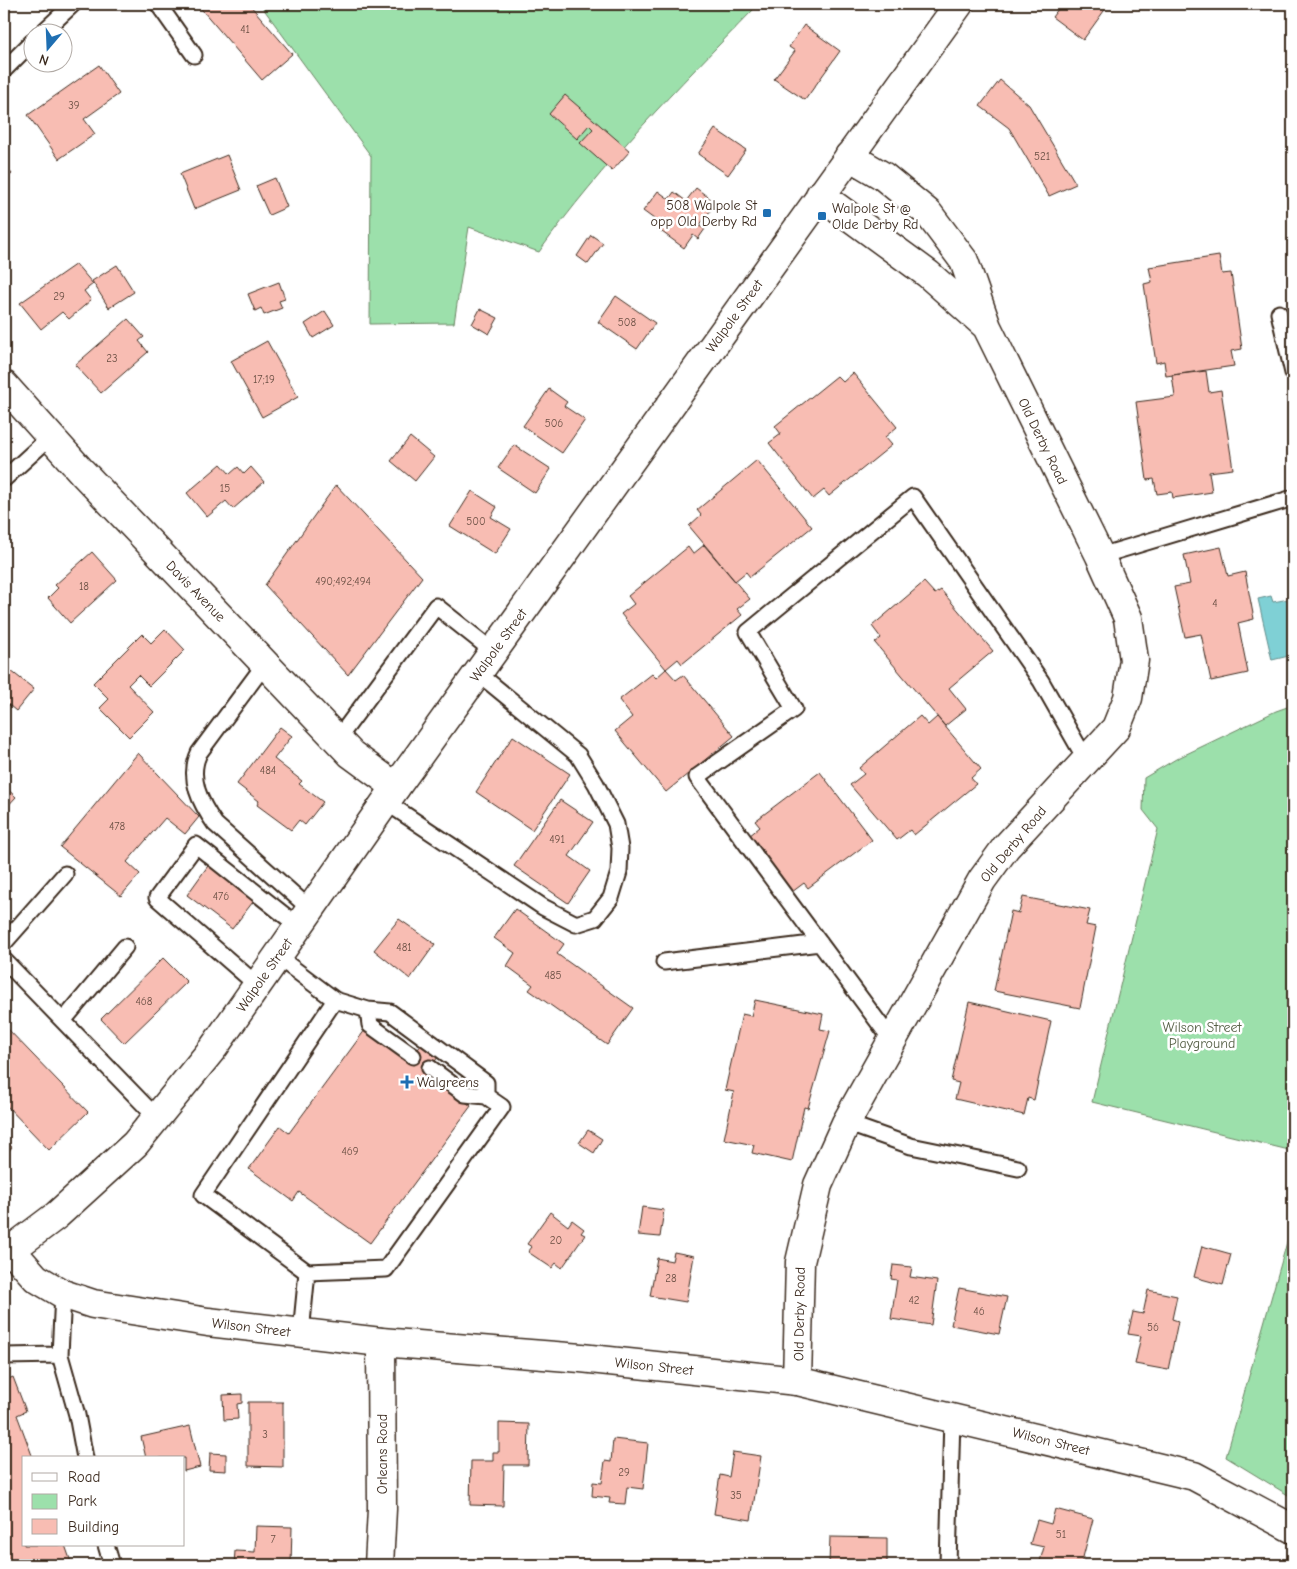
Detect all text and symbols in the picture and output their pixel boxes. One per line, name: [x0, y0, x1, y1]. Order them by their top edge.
north arrow: [22, 22, 72, 72]
house number: 41: [240, 23, 250, 36]
text: N: [37, 50, 51, 69]
house number: 39: [68, 99, 80, 112]
house number: 521: [1034, 150, 1050, 163]
place label: 508 Walpole St opp Old Derby Rd: [651, 197, 758, 230]
place label: Walpole St @ Olde Derby Rd: [832, 200, 919, 233]
marker: 508 Walpole St opp Old Derby Rd: [761, 207, 773, 219]
marker: Walpole St @ Olde Derby Rd: [816, 210, 828, 222]
street label: Walpole Street: [702, 276, 767, 356]
house number: 29: [53, 290, 65, 303]
house number: 508: [618, 316, 636, 329]
house number: 23: [106, 352, 118, 365]
house number: 17;19: [253, 373, 275, 386]
street label: Old Derby Road: [1014, 395, 1071, 487]
house number: 506: [545, 417, 563, 430]
house number: 15: [220, 482, 230, 495]
house number: 500: [466, 515, 486, 528]
street label: Davis Avenue: [162, 557, 229, 625]
house number: 490;492;494: [315, 575, 371, 588]
house number: 18: [79, 580, 89, 593]
house number: 4: [1212, 597, 1218, 610]
street label: Walpole Street: [466, 605, 531, 685]
house number: 484: [260, 764, 276, 777]
street label: Old Derby Road: [977, 803, 1050, 886]
house number: 478: [109, 820, 125, 833]
house number: 491: [549, 833, 565, 846]
house number: 476: [213, 890, 229, 903]
street label: Walpole Street: [233, 934, 297, 1015]
house number: 481: [396, 941, 412, 954]
house number: 485: [545, 969, 562, 982]
house number: 468: [136, 995, 153, 1008]
park label: Wilson Street Playground: [1162, 1019, 1243, 1052]
place label: Walgreens: [417, 1074, 479, 1091]
marker: Walgreens: [401, 1076, 413, 1088]
house number: 469: [341, 1145, 359, 1158]
house number: 20: [550, 1234, 562, 1247]
street label: Old Derby Road: [790, 1267, 809, 1361]
house number: 28: [665, 1272, 677, 1285]
house number: 42: [908, 1294, 920, 1307]
house number: 46: [973, 1305, 985, 1318]
street label: Wilson Street: [211, 1314, 292, 1341]
house number: 56: [1147, 1321, 1159, 1334]
street label: Wilson Street: [614, 1354, 695, 1379]
street label: Orleans Road: [374, 1414, 391, 1494]
street label: Wilson Street: [1010, 1424, 1092, 1460]
house number: 3: [262, 1428, 268, 1441]
legend: [22, 1456, 185, 1546]
house number: 29: [618, 1466, 630, 1479]
text: Road: [68, 1468, 100, 1486]
house number: 35: [730, 1489, 742, 1502]
text: Park: [68, 1492, 97, 1510]
text: Building: [68, 1518, 119, 1536]
house number: 51: [1056, 1528, 1066, 1541]
house number: 7: [270, 1533, 276, 1546]

